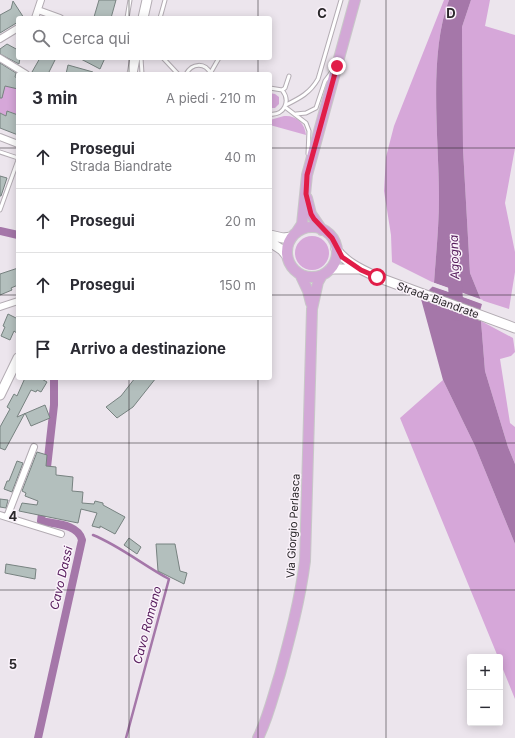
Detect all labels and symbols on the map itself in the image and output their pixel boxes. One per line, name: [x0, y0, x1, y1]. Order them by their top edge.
text: C: [317, 5, 327, 21]
text: D: [446, 5, 456, 21]
route end: [328, 57, 346, 75]
water label: Agogna: [446, 234, 462, 281]
route start: [368, 268, 386, 286]
street label: Strada Biandrate: [395, 279, 481, 321]
street label: Via Giorgio Perlasca: [283, 473, 303, 579]
text: 4: [9, 508, 18, 524]
water label: Cavo Dassi: [46, 544, 76, 611]
water label: Cavo Romano: [129, 584, 165, 666]
text: 5: [9, 656, 17, 672]

